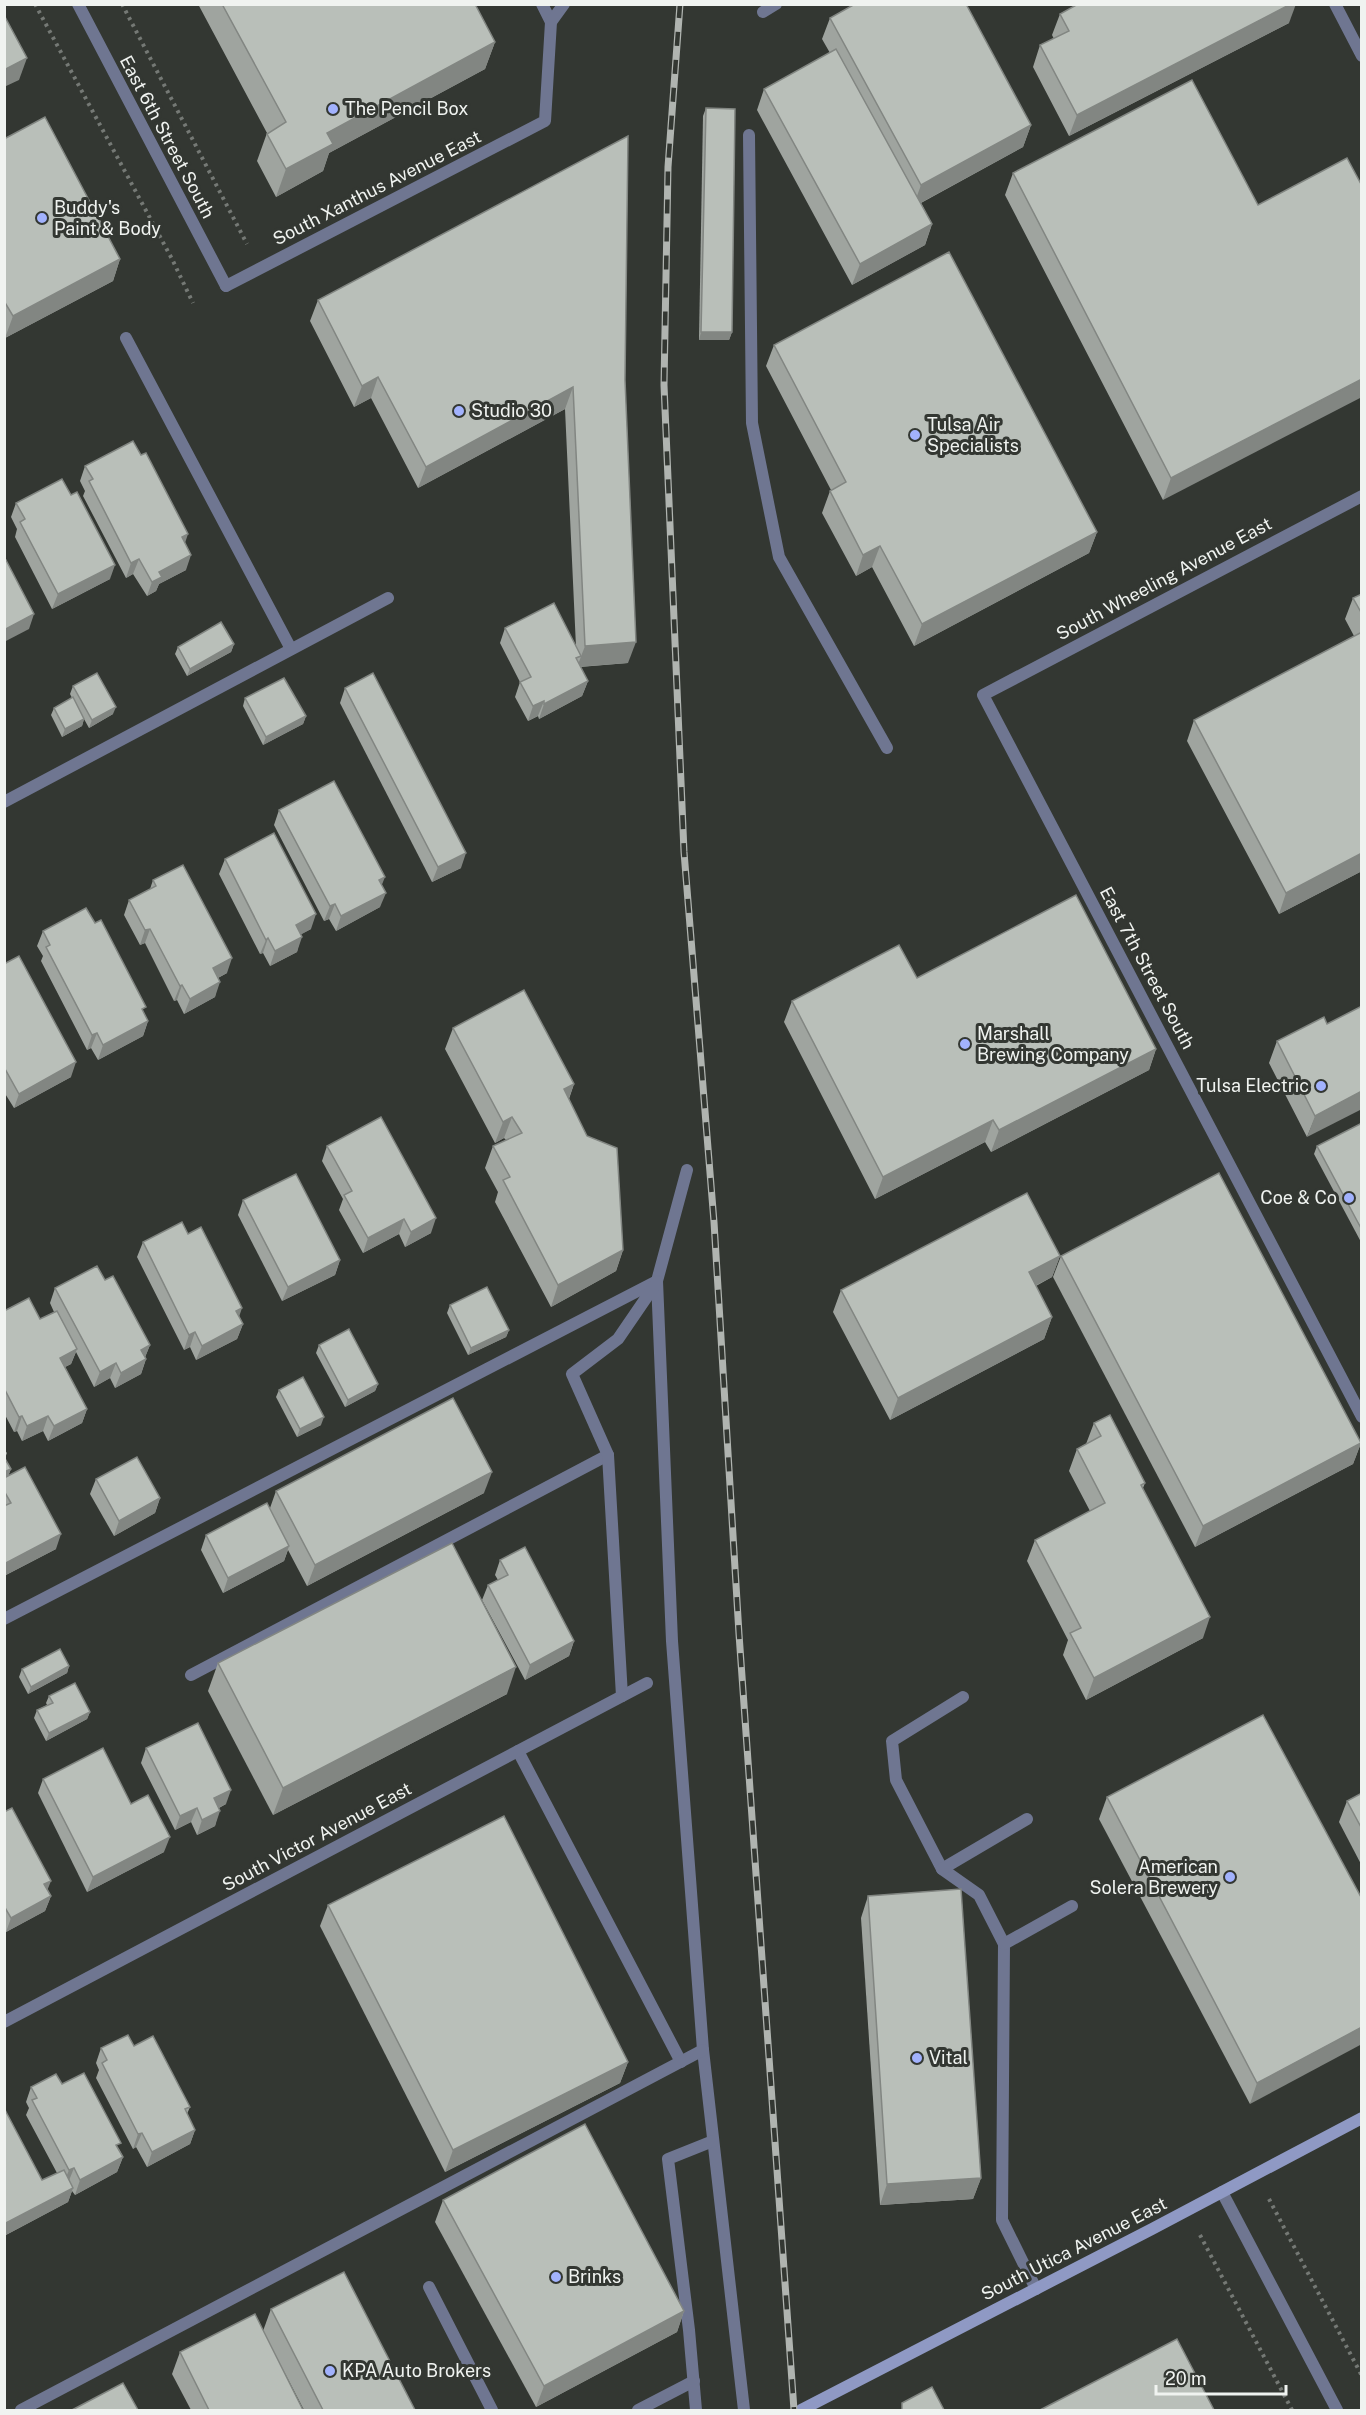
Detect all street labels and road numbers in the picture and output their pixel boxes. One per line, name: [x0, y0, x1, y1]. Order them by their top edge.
street label: East 6th Street South: [116, 52, 219, 222]
street label: South Xanthus Avenue East: [269, 126, 484, 249]
street label: South Wheeling Avenue East: [1053, 513, 1275, 644]
street label: East 7th Street South: [1096, 883, 1199, 1052]
street label: South Victor Avenue East: [219, 1778, 415, 1895]
street label: South Utica Avenue East: [977, 2193, 1170, 2305]

